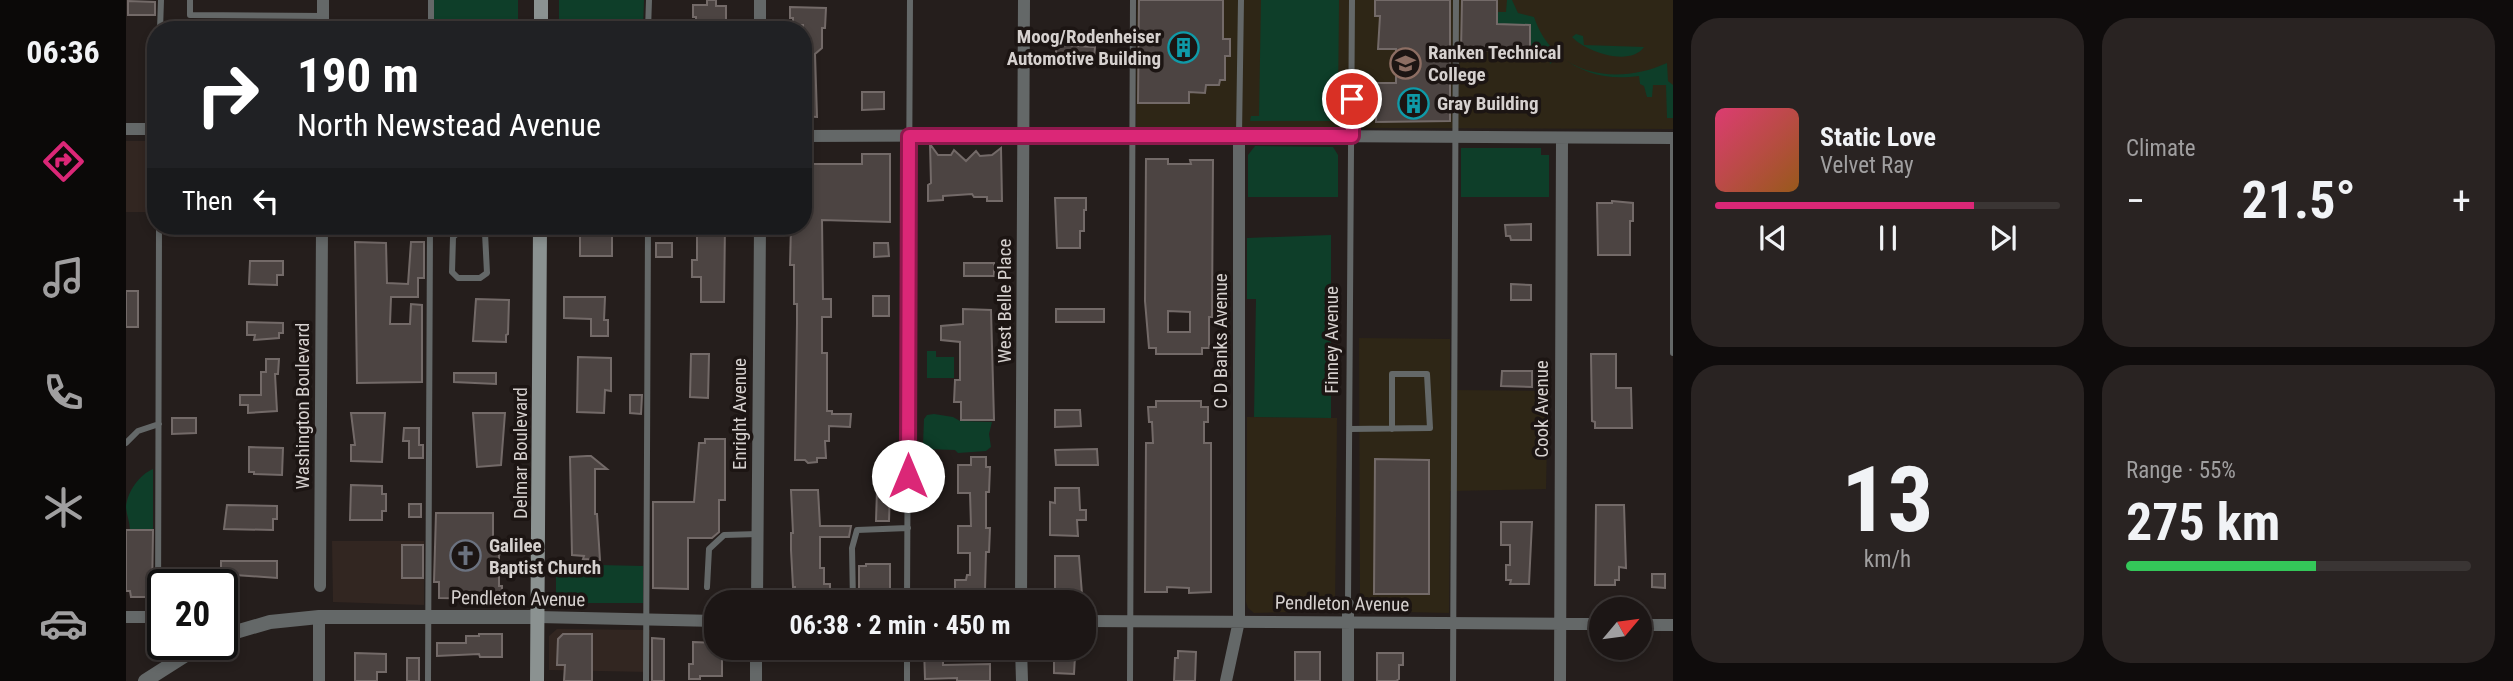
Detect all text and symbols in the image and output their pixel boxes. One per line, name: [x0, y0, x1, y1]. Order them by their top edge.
place label: Moog/Rodenheiser Automotive Building: [1007, 25, 1161, 70]
building icon: Moog/Rodenheiser Automotive Building: [1167, 30, 1201, 64]
text: 06:36: [26, 33, 100, 71]
place label: Ranken Technical College: [1428, 41, 1561, 86]
school or university icon: Ranken Technical College: [1388, 46, 1422, 80]
text: 190 m: [297, 47, 419, 104]
icon: right: [182, 49, 273, 140]
pin: [1322, 69, 1382, 129]
icon: arrive: [1333, 80, 1371, 118]
building icon: Gray Building: [1397, 86, 1431, 120]
place label: Gray Building: [1437, 92, 1538, 115]
text: North Newstead Avenue: [297, 106, 601, 144]
text: Static Love: [1820, 122, 1936, 152]
text: Climate: [2126, 135, 2196, 162]
icon: directions: [39, 137, 88, 186]
text: Velvet Ray: [1820, 152, 1914, 179]
text: 21.5°: [2241, 170, 2356, 231]
text: −: [2126, 179, 2145, 223]
text: +: [2452, 179, 2471, 223]
icon: left: [247, 182, 285, 220]
text: Then: [182, 186, 233, 216]
icon: previous: [1754, 219, 1792, 257]
icon: pause: [1869, 219, 1907, 257]
icon: next: [1984, 219, 2022, 257]
street label: West Belle Place: [993, 239, 1016, 363]
icon: music: [39, 253, 88, 302]
street label: C D Banks Avenue: [1209, 273, 1232, 409]
street label: Finney Avenue: [1320, 286, 1343, 394]
street label: Washington Boulevard: [291, 323, 314, 489]
street label: Enright Avenue: [728, 358, 751, 470]
street label: Cook Avenue: [1530, 360, 1553, 458]
icon: phone: [39, 368, 88, 417]
street label: Delmar Boulevard: [509, 387, 532, 519]
position arrow: [871, 439, 945, 513]
text: 13: [1842, 447, 1933, 553]
text: Range · 55%: [2126, 457, 2236, 484]
icon: climate: [39, 483, 88, 532]
text: 275 km: [2126, 492, 2280, 553]
place label: Galilee Baptist Church: [489, 534, 601, 579]
church icon: Galilee Baptist Church: [449, 539, 483, 573]
text: km/h: [1864, 546, 1911, 573]
speed limit sign: 20: [147, 569, 238, 660]
street label: Pendleton Avenue: [451, 586, 585, 611]
street label: Pendleton Avenue: [1275, 591, 1409, 616]
north arrow: [1589, 597, 1652, 660]
map controls: [1589, 597, 1652, 660]
icon: car: [39, 599, 88, 648]
text: 06:38 · 2 min · 450 m: [790, 610, 1010, 640]

